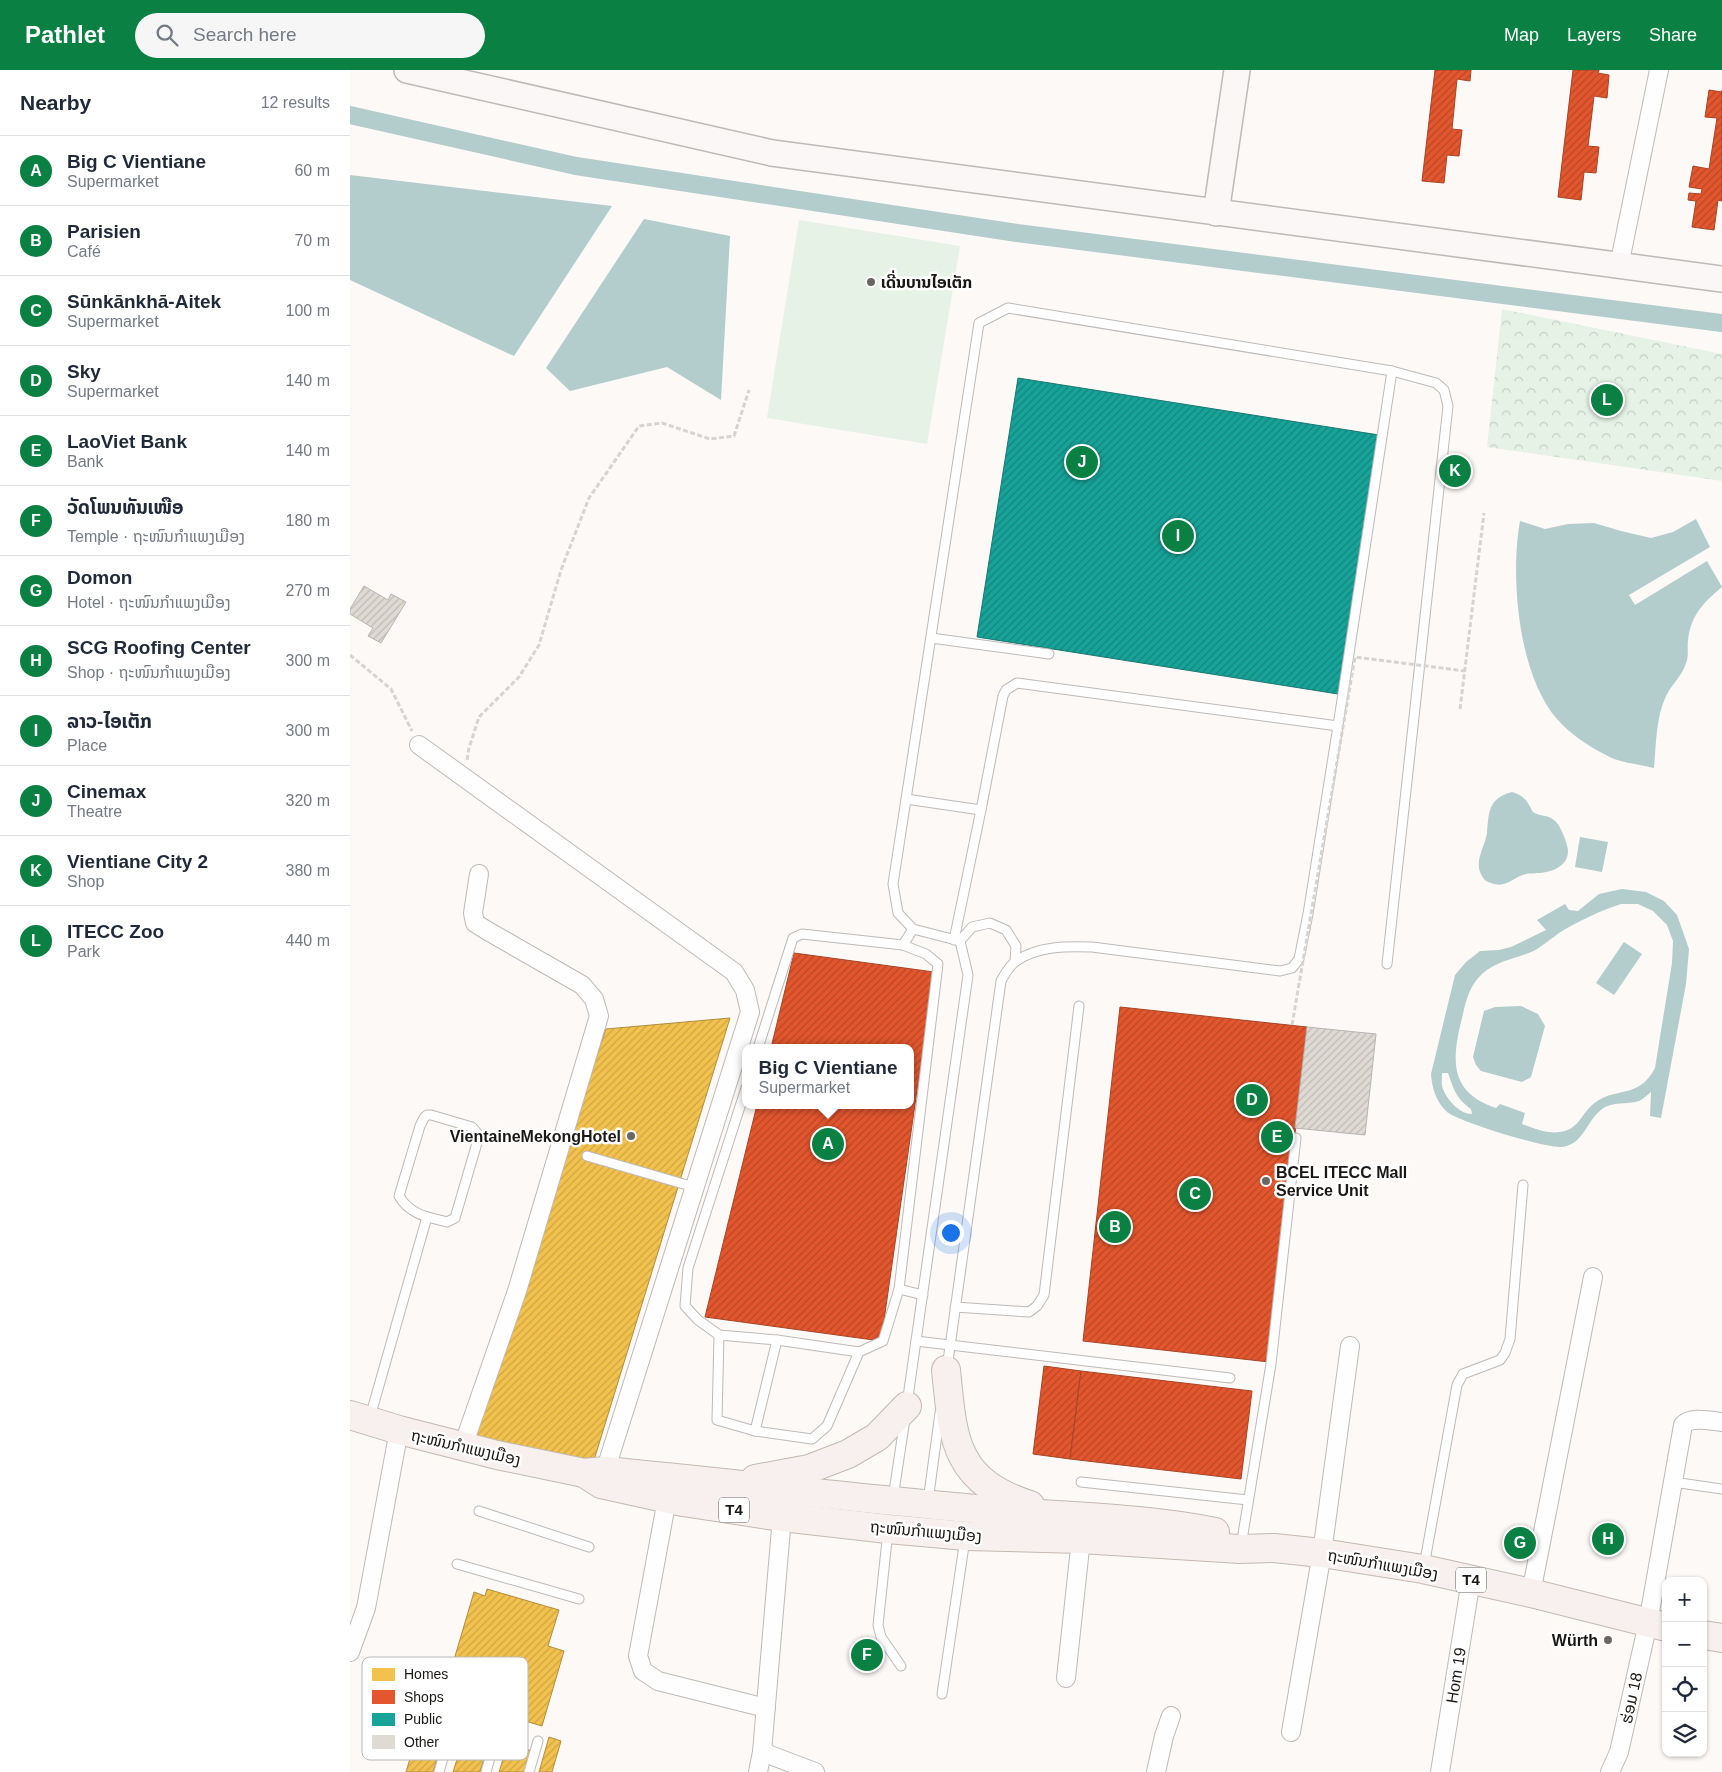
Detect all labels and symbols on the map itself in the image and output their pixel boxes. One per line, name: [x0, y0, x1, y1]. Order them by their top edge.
place label: ເດີ່ນບານໄອເຕັກ: [881, 270, 972, 291]
marker: ເດີ່ນບານໄອເຕັກ: [865, 276, 877, 288]
pin: L: [1591, 381, 1623, 419]
pin: J: [1066, 443, 1098, 481]
pin: K: [1439, 452, 1471, 490]
pin: I: [1162, 517, 1194, 555]
pin: D: [1236, 1081, 1268, 1119]
pin: E: [1261, 1118, 1293, 1156]
pin: A: [812, 1125, 844, 1163]
place label: VientaineMekongHotel: [450, 1128, 621, 1145]
marker: VientaineMekongHotel: [625, 1130, 637, 1142]
place label: BCEL ITECC Mall Service Unit: [1276, 1164, 1407, 1199]
pin: C: [1179, 1175, 1211, 1213]
marker: BCEL ITECC Mall Service Unit: [1260, 1175, 1272, 1187]
pin: B: [1099, 1208, 1131, 1246]
your location: [938, 1220, 964, 1246]
street label: ຖະໜົນກຳແພງເມືອງ: [409, 1427, 522, 1468]
road number: T4: [719, 1498, 749, 1522]
street label: ຖະໜົນກຳແພງເມືອງ: [869, 1518, 983, 1545]
pin: H: [1592, 1520, 1624, 1558]
pin: G: [1504, 1524, 1536, 1562]
street label: ຖະໜົນກຳແພງເມືອງ: [1326, 1546, 1440, 1583]
road number: T4: [1456, 1568, 1486, 1592]
place label: Würth: [1552, 1632, 1598, 1649]
marker: Würth: [1602, 1634, 1614, 1646]
pin: F: [851, 1636, 883, 1674]
street label: Hom 19: [1443, 1646, 1469, 1704]
legend: [362, 1657, 528, 1760]
text: Homes: [404, 1666, 448, 1682]
street label: ຮ່ອມ 18: [1618, 1671, 1645, 1725]
text: Shops: [404, 1689, 444, 1705]
text: Public: [404, 1711, 442, 1727]
text: Other: [404, 1734, 439, 1750]

